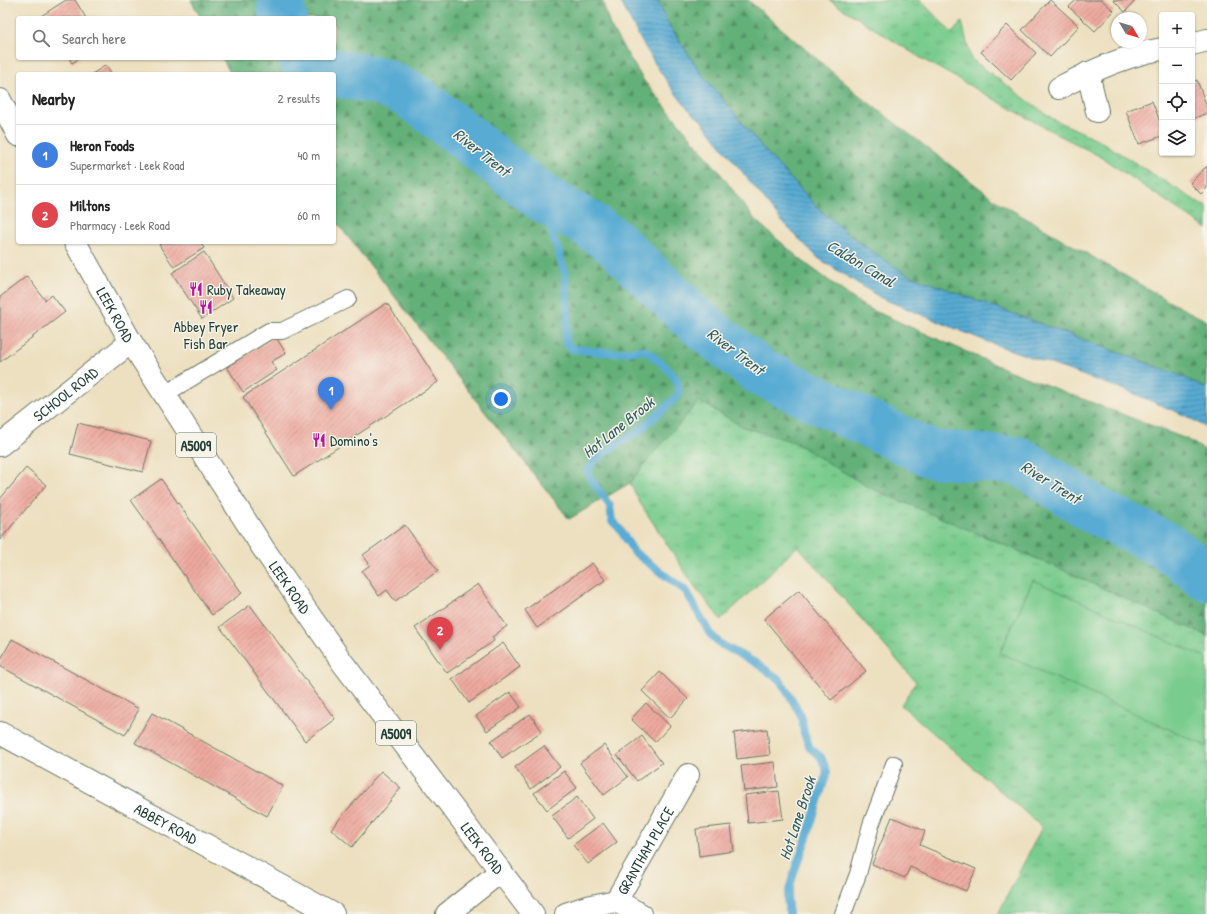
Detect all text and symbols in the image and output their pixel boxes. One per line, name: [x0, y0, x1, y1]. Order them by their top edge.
north arrow: [1111, 12, 1147, 48]
map controls: [1159, 12, 1195, 156]
button: +: [1159, 12, 1195, 48]
search box: [16, 16, 336, 60]
icon: search: [30, 27, 52, 49]
text: Search here: [62, 28, 126, 49]
button: −: [1159, 48, 1195, 84]
button: locate: [1159, 84, 1195, 120]
text: Nearby: [32, 87, 75, 110]
text: 2 results: [278, 89, 320, 107]
button: layers: [1159, 120, 1195, 156]
water label: River Trent: [449, 123, 517, 183]
text: Heron Foods: [70, 135, 134, 156]
text: 1: [43, 146, 47, 164]
text: 40 m: [297, 146, 320, 164]
text: Supermarket · Leek Road: [70, 156, 184, 174]
text: Miltons: [70, 195, 110, 216]
text: 2: [42, 206, 48, 224]
text: 60 m: [297, 206, 320, 224]
text: Pharmacy · Leek Road: [70, 216, 170, 234]
water label: Caldon Canal: [823, 234, 900, 292]
place label: Ruby Takeaway: [207, 279, 286, 300]
restaurant icon: Ruby Takeaway: [188, 281, 204, 297]
street label: LEEK ROAD: [92, 283, 140, 346]
restaurant icon: Abbey Fryer Fish Bar: [198, 299, 214, 315]
place label: Abbey Fryer Fish Bar: [174, 316, 239, 354]
water label: River Trent: [703, 322, 771, 381]
street label: SCHOOL ROAD: [28, 361, 103, 426]
pin: 1: [318, 377, 344, 410]
your location: [491, 389, 511, 409]
water label: Hot Lane Brook: [577, 390, 660, 463]
place label: Domino's: [330, 430, 378, 451]
restaurant icon: Domino's: [311, 432, 327, 448]
road number: A5009: [176, 433, 216, 457]
water label: River Trent: [1017, 455, 1087, 510]
street label: LEEK ROAD: [265, 557, 316, 618]
pin: 2: [427, 617, 453, 650]
road number: A5009: [376, 721, 416, 745]
water label: Hot Lane Brook: [773, 772, 821, 863]
street label: ABBEY ROAD: [131, 798, 202, 849]
street label: GRANTHAM PLACE: [611, 802, 679, 898]
street label: LEEK ROAD: [456, 818, 510, 879]

